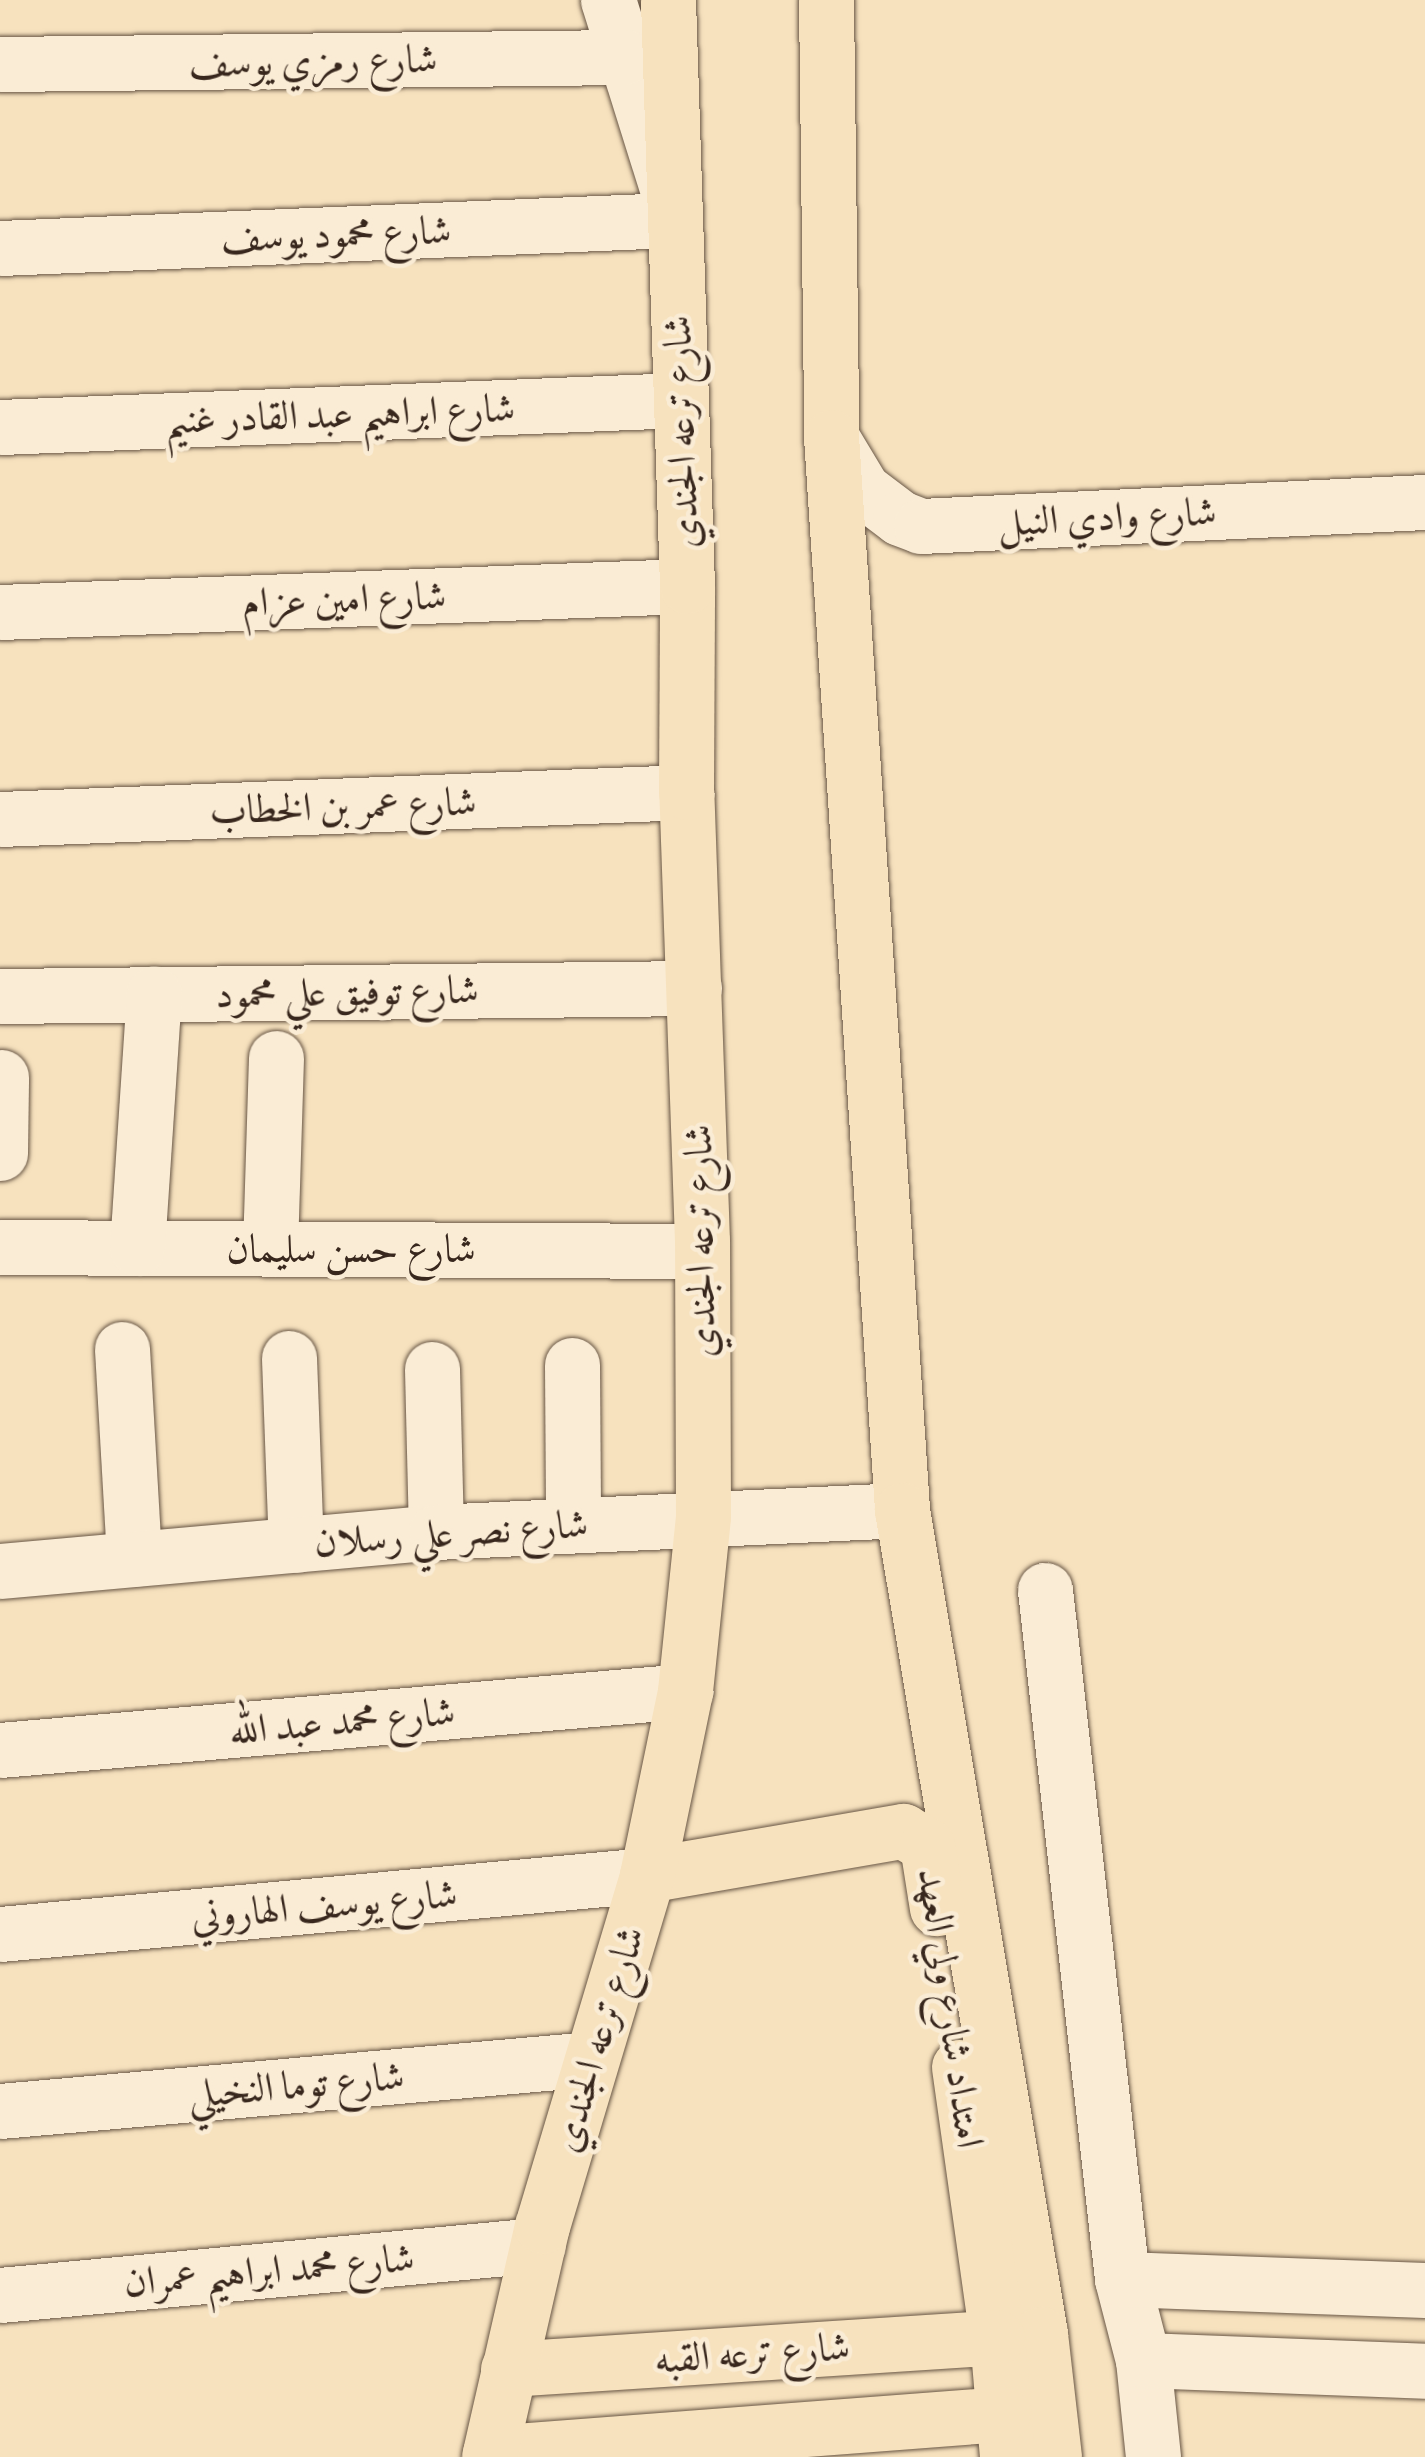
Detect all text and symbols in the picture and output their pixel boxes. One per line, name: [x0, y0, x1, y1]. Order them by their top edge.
street label: شارع رمزي يوسف: [188, 35, 438, 87]
street label: شارع محمود يوسف: [220, 206, 452, 262]
street label: شارع ترعه الجندي: [653, 314, 709, 550]
street label: شارع ابراهيم عبد القادر غنيم: [164, 384, 516, 444]
street label: شارع وادي النيل: [996, 487, 1218, 547]
street label: شارع امين عزام: [241, 571, 447, 627]
street label: شارع عمر بن الخطاب: [209, 777, 477, 835]
street label: شارع توفيق علي محمود: [215, 966, 479, 1018]
street label: شارع ترعه الجندي: [674, 1124, 726, 1358]
street label: شارع حسن سليمان: [226, 1225, 476, 1273]
street label: شارع نصر علي رسلان: [312, 1499, 590, 1567]
street label: شارع محمد عبد الله: [227, 1687, 457, 1755]
street label: امتداد شارع ولي العهد: [908, 1865, 994, 2151]
street label: شارع يوسف الهاروني: [189, 1869, 459, 1941]
street label: شارع ترعه الجندي: [541, 1920, 655, 2158]
street label: شارع توما النخيلي: [186, 2052, 406, 2118]
street label: شارع محمد ابراهيم عمران: [122, 2233, 416, 2307]
street label: شارع ترعه القبه: [653, 2322, 851, 2384]

